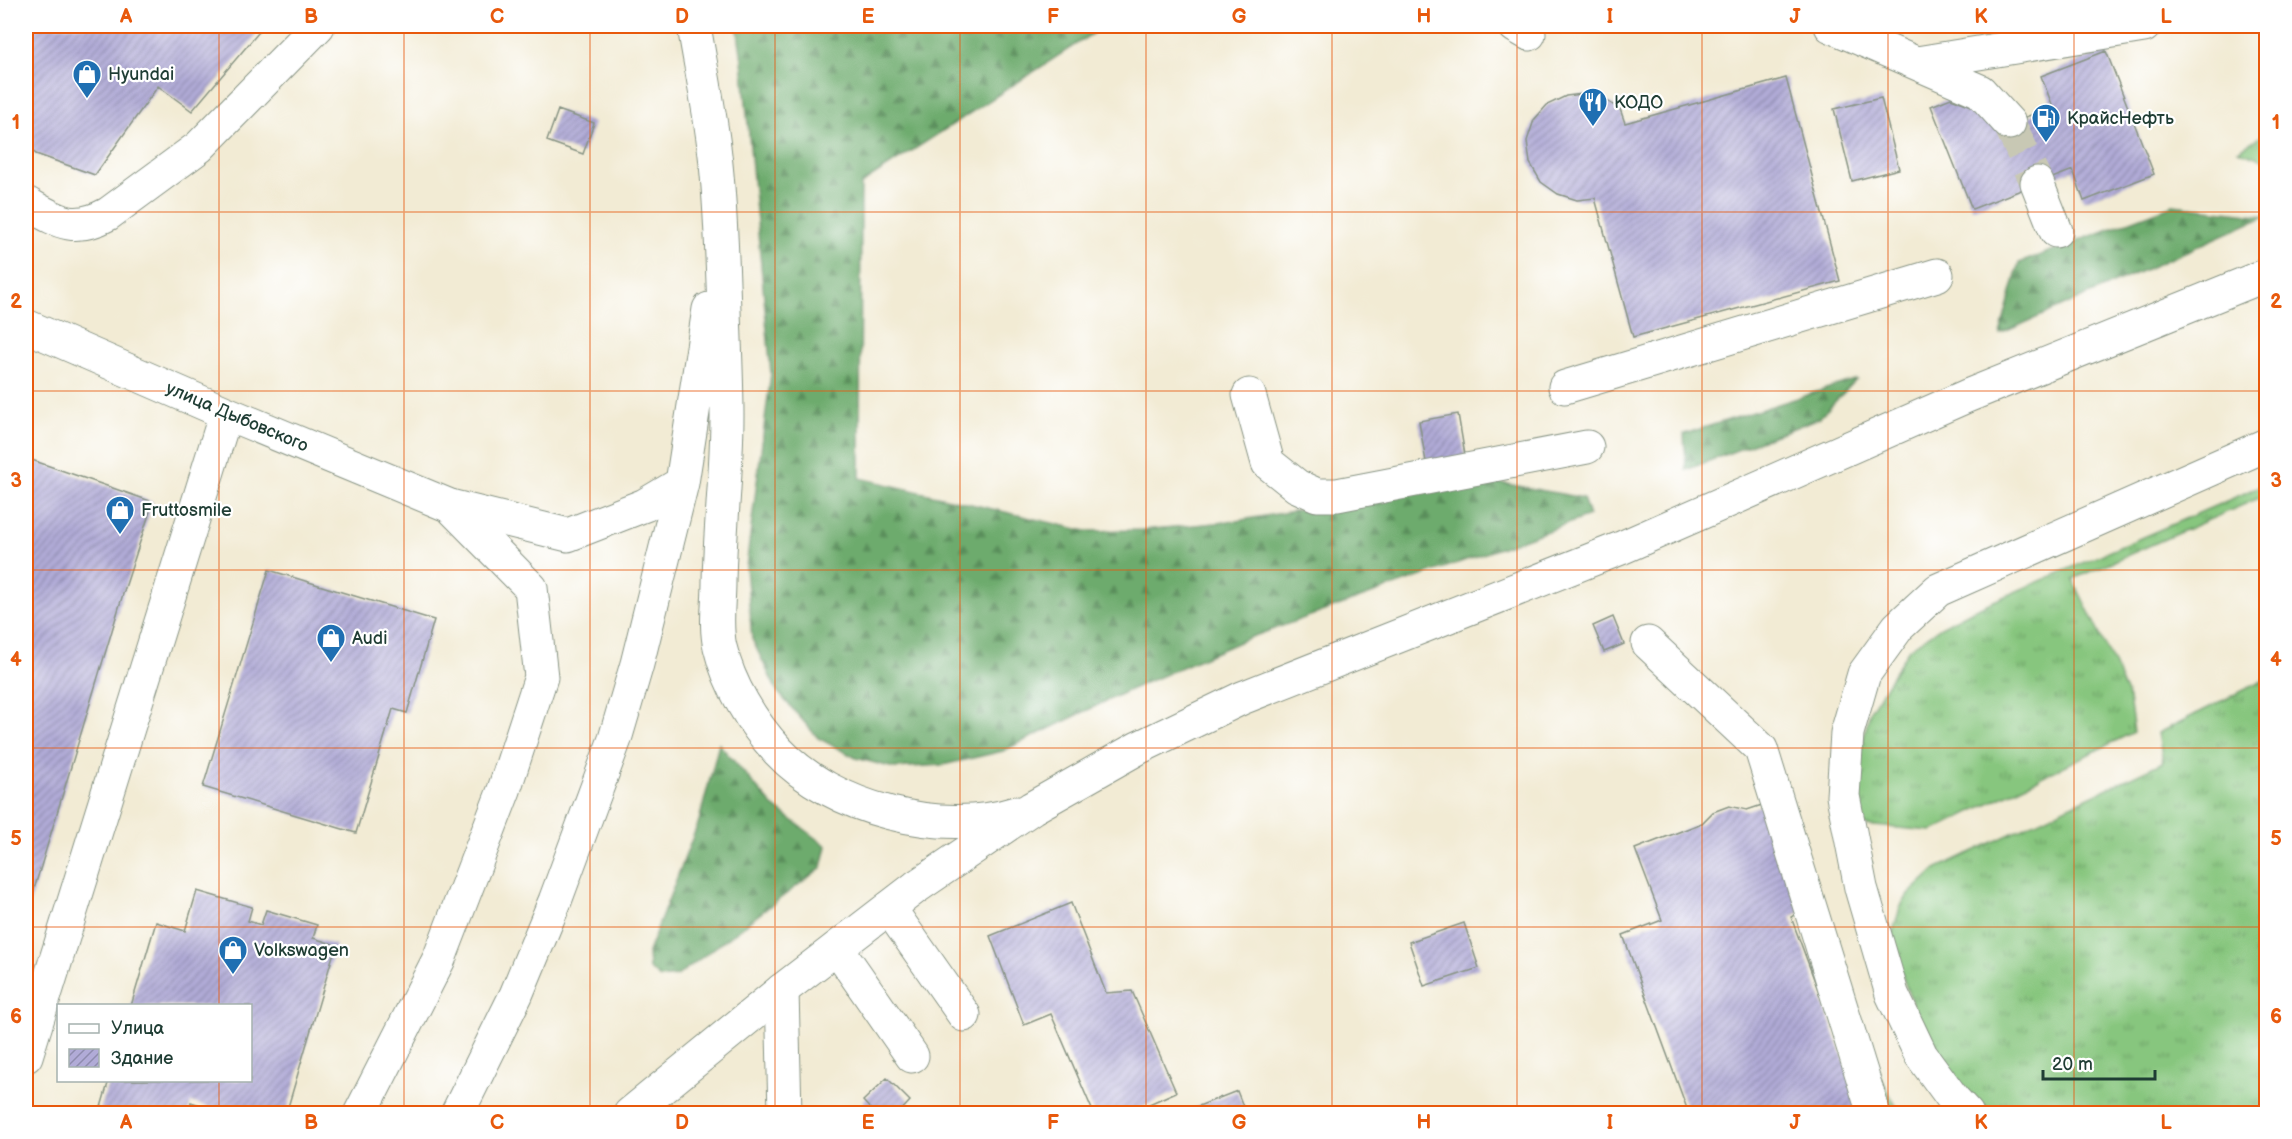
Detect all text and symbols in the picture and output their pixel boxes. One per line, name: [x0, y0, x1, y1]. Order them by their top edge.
text: A: [119, 5, 133, 29]
text: B: [304, 5, 318, 29]
text: C: [490, 5, 504, 29]
text: D: [675, 5, 689, 29]
text: E: [862, 5, 875, 29]
text: F: [1047, 5, 1059, 29]
text: G: [1232, 5, 1247, 29]
text: H: [1417, 5, 1431, 29]
text: I: [1607, 5, 1613, 29]
text: J: [1790, 5, 1802, 29]
text: K: [1974, 5, 1988, 29]
text: L: [2160, 5, 2172, 29]
shop icon: Hyundai: [71, 58, 103, 100]
place label: Hyundai: [108, 64, 174, 85]
restaurant icon: КОДО: [1577, 86, 1609, 128]
place label: КОДО: [1614, 92, 1663, 113]
fuel station icon: КрайсНефть: [2030, 102, 2062, 144]
place label: КрайсНефть: [2067, 108, 2174, 129]
text: 1: [12, 111, 20, 135]
text: 1: [2272, 111, 2280, 135]
text: 2: [10, 290, 22, 314]
text: 2: [2270, 290, 2282, 314]
street label: улица Дыбовского: [163, 378, 311, 456]
text: 3: [10, 469, 22, 493]
text: 3: [2270, 469, 2282, 493]
shop icon: Fruttosmile: [104, 494, 136, 536]
place label: Fruttosmile: [141, 500, 232, 521]
shop icon: Audi: [315, 622, 347, 664]
place label: Audi: [352, 628, 387, 649]
text: 4: [10, 648, 22, 672]
text: 4: [2270, 648, 2282, 672]
text: 5: [10, 827, 22, 851]
text: 5: [2270, 827, 2282, 851]
shop icon: Volkswagen: [217, 934, 249, 976]
place label: Volkswagen: [254, 940, 349, 961]
legend: [57, 1004, 252, 1082]
text: 6: [10, 1005, 22, 1029]
text: 6: [2270, 1005, 2282, 1029]
text: Улица: [111, 1018, 165, 1039]
scale bar: [2043, 1043, 2156, 1081]
text: Здание: [111, 1048, 173, 1069]
text: 20 m: [2052, 1054, 2093, 1075]
text: A: [119, 1111, 133, 1135]
text: B: [304, 1111, 318, 1135]
text: C: [490, 1111, 504, 1135]
text: D: [675, 1111, 689, 1135]
text: E: [862, 1111, 875, 1135]
text: F: [1047, 1111, 1059, 1135]
text: G: [1232, 1111, 1247, 1135]
text: H: [1417, 1111, 1431, 1135]
text: I: [1607, 1111, 1613, 1135]
text: J: [1790, 1111, 1802, 1135]
text: K: [1974, 1111, 1988, 1135]
text: L: [2160, 1111, 2172, 1135]

